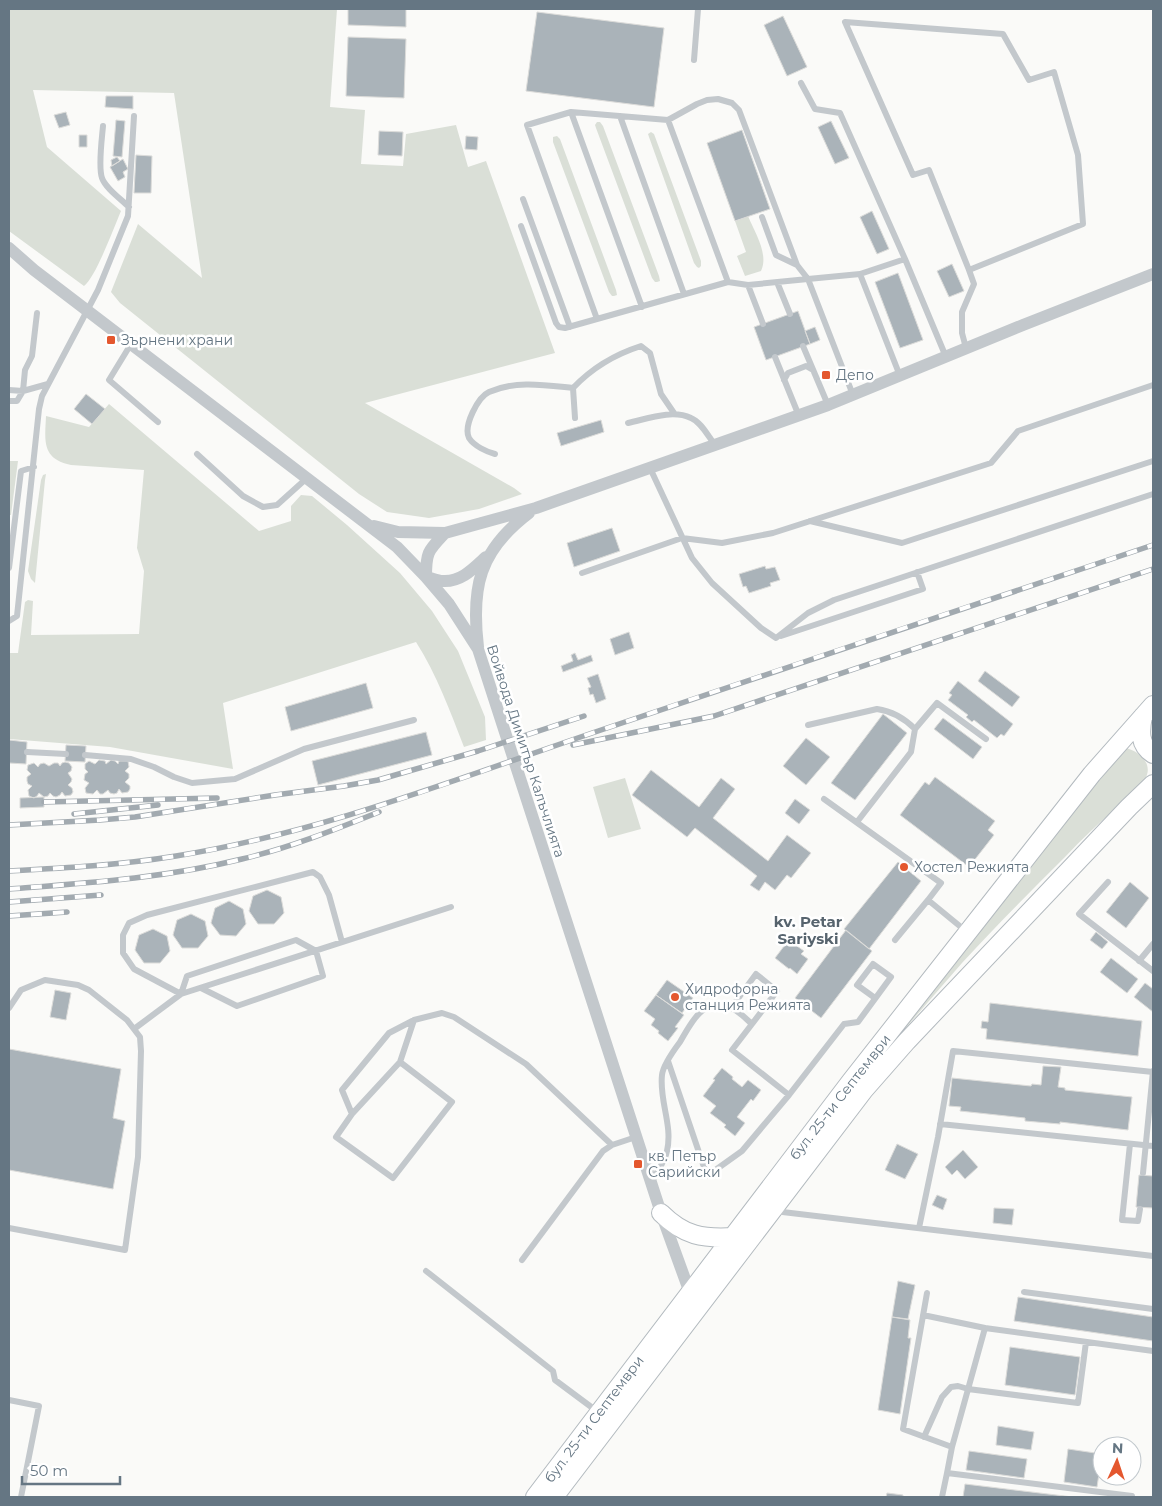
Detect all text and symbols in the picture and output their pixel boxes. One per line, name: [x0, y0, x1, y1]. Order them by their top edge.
place label: Зърнени храни: [121, 331, 233, 349]
marker: Зърнени храни: [105, 334, 117, 346]
place label: Депо: [836, 366, 874, 384]
marker: Депо: [820, 369, 832, 381]
street label: Войвода Димитър Калъчлията: [483, 642, 569, 860]
place label: Хостел Режията: [914, 858, 1029, 876]
marker: Хостел Режията: [898, 861, 910, 873]
district label: kv. Petar Sariyski: [774, 912, 843, 948]
place label: Хидрофорна станция Режията: [685, 980, 811, 1014]
marker: Хидрофорна станция Режията: [669, 991, 681, 1003]
street label: бул. 25-ти Септември: [785, 1031, 895, 1163]
place label: кв. Петър Сарийски: [648, 1147, 721, 1181]
marker: кв. Петър Сарийски: [632, 1158, 644, 1170]
street label: бул. 25-ти Септември: [540, 1352, 648, 1486]
north arrow: [1092, 1436, 1142, 1486]
text: N: [1112, 1439, 1124, 1457]
scale bar: [22, 1454, 120, 1486]
text: 50 m: [30, 1461, 68, 1480]

